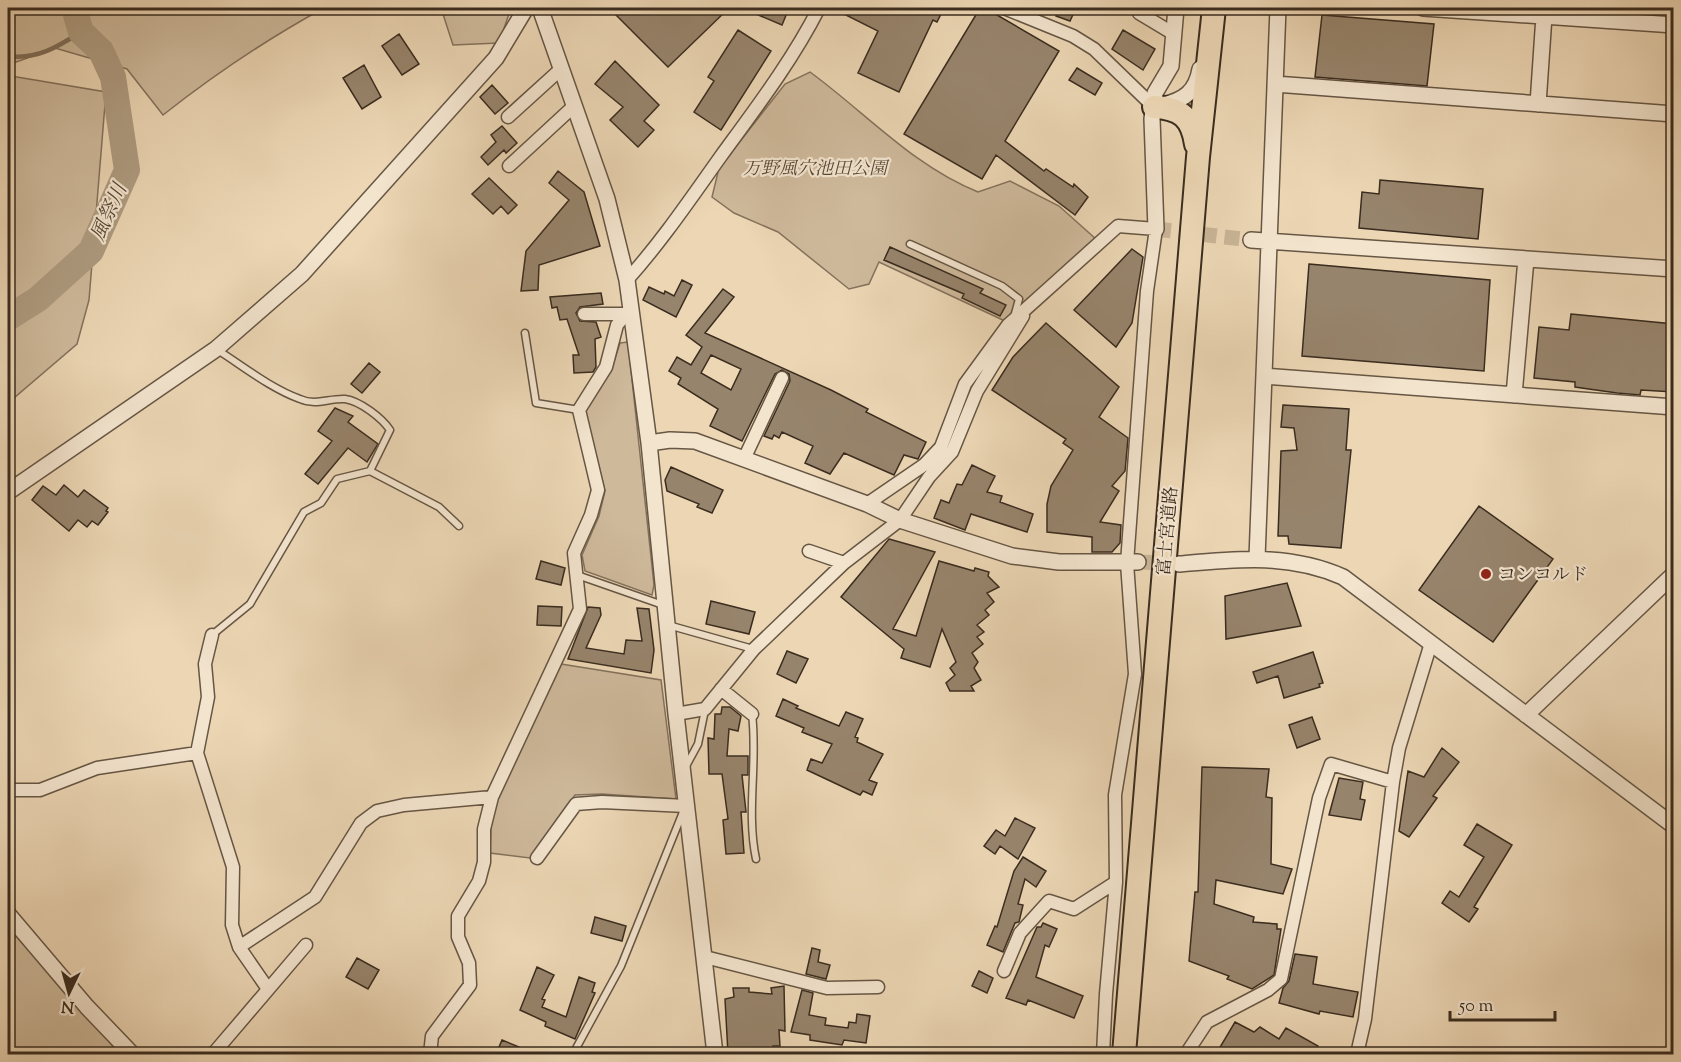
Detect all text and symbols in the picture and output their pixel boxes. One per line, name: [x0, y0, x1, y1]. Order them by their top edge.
park label: 万野風穴池田公園: [743, 157, 890, 183]
water label: 風祭川: [85, 178, 137, 246]
street label: 富士宮道路: [1152, 485, 1186, 577]
place label: コンコルド: [1498, 563, 1588, 589]
marker: コンコルド: [1479, 567, 1493, 581]
north arrow: [39, 963, 99, 1023]
scale bar: [1450, 984, 1555, 1022]
text: N: [60, 993, 75, 1017]
text: 50 m: [1458, 994, 1494, 1020]

